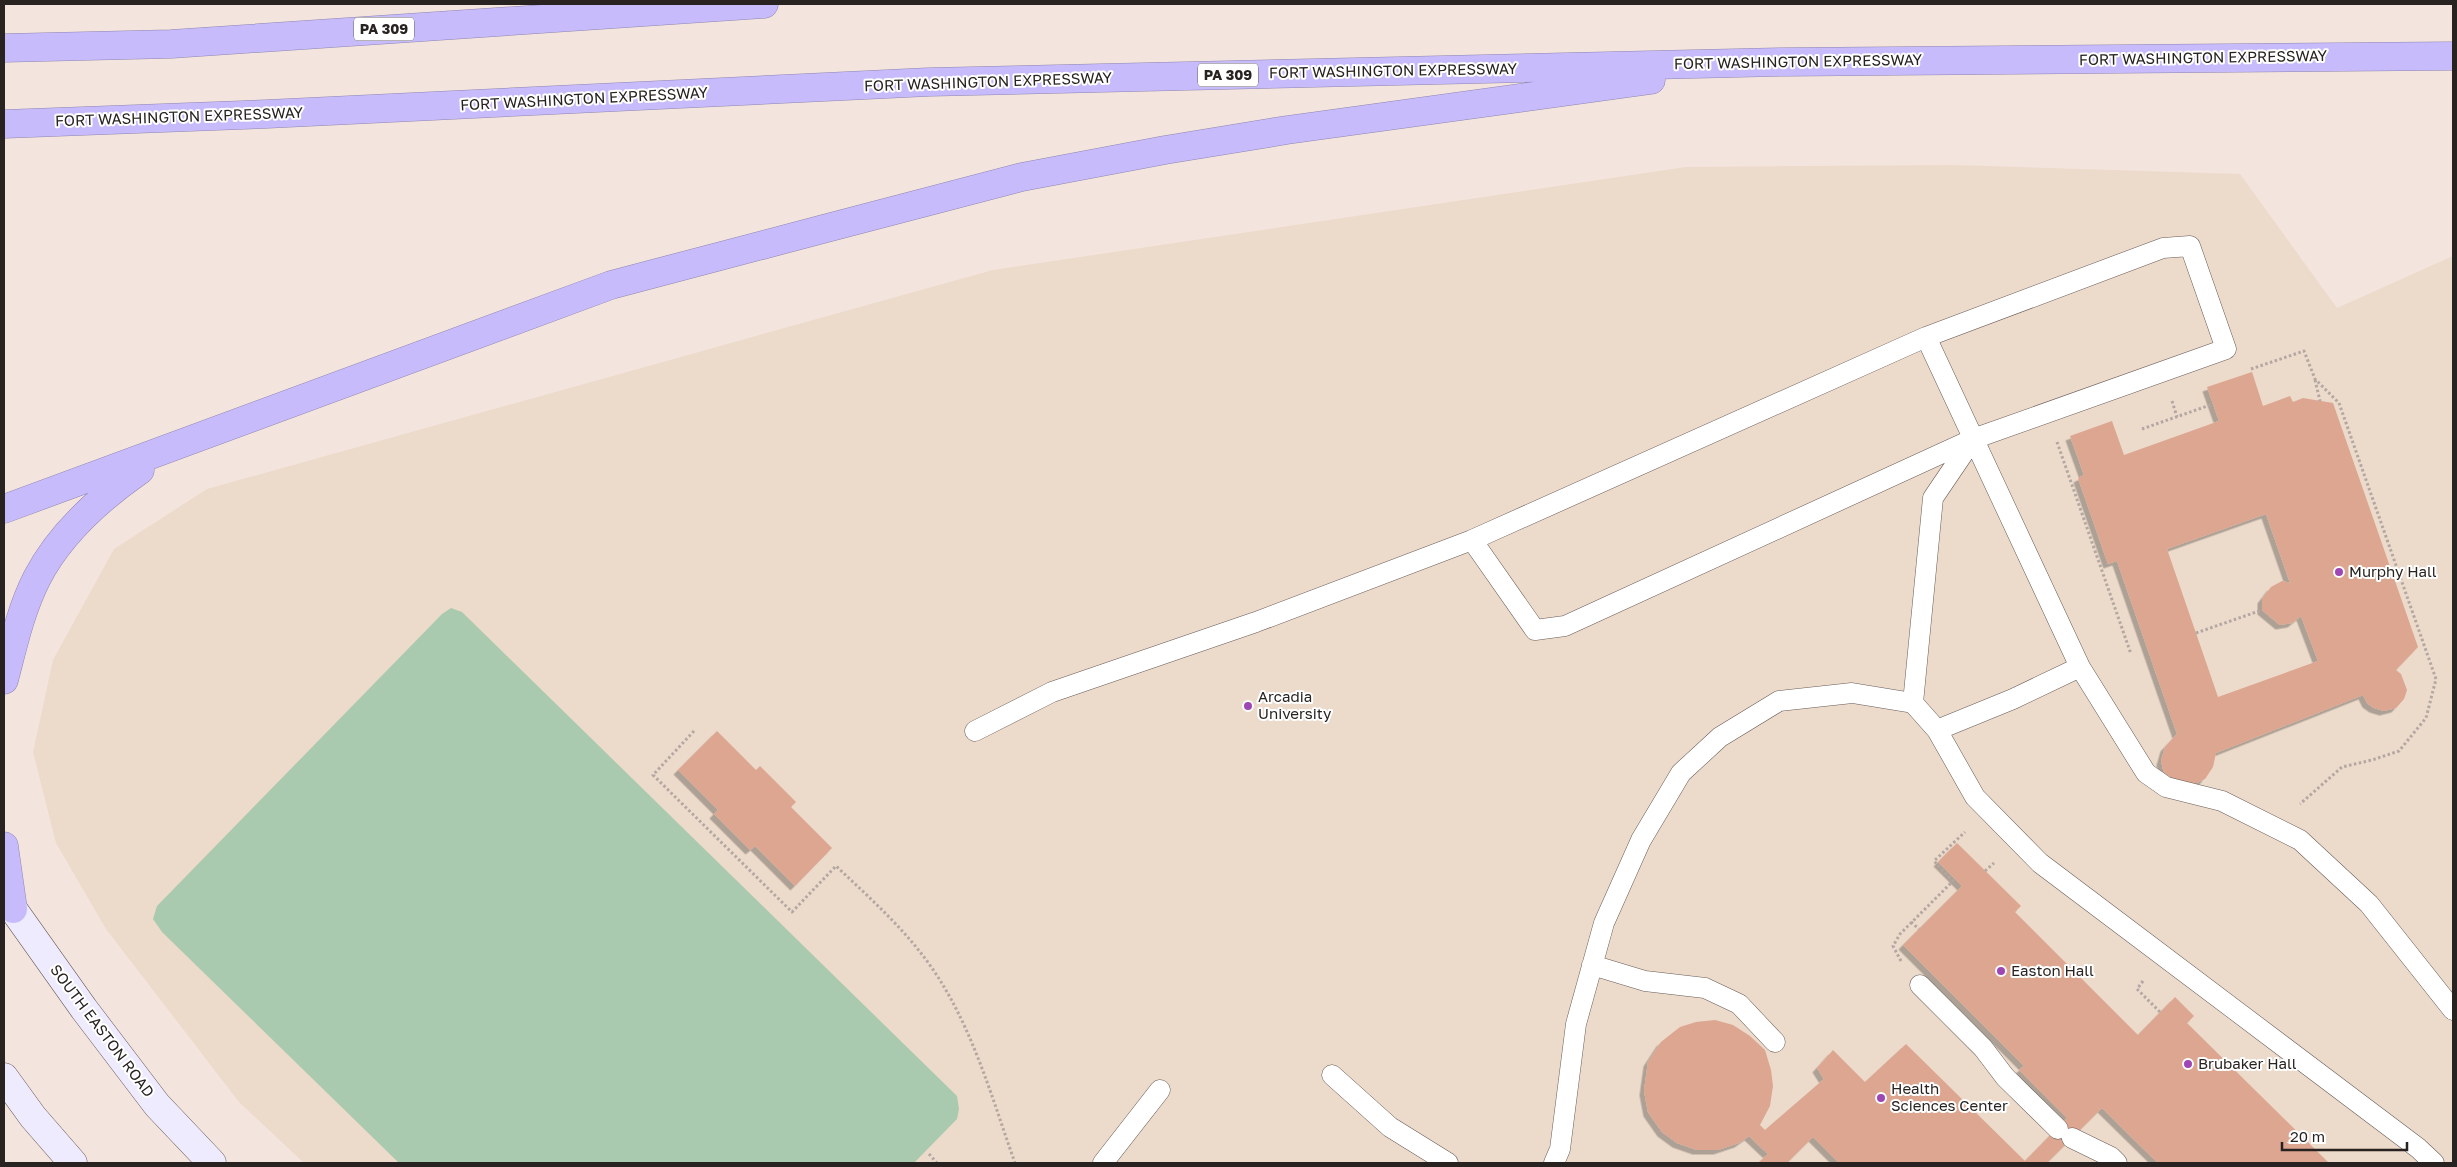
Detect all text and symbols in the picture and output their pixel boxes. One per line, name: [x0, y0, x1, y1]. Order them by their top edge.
road number: PA 309: [354, 18, 414, 40]
street label: FORT WASHINGTON EXPRESSWAY: [2079, 46, 2328, 68]
street label: FORT WASHINGTON EXPRESSWAY: [1674, 50, 1923, 72]
street label: FORT WASHINGTON EXPRESSWAY: [1269, 59, 1518, 81]
road number: PA 309: [1198, 64, 1258, 86]
street label: FORT WASHINGTON EXPRESSWAY: [864, 68, 1113, 94]
street label: FORT WASHINGTON EXPRESSWAY: [460, 83, 709, 113]
street label: FORT WASHINGTON EXPRESSWAY: [55, 103, 304, 129]
place label: Murphy Hall: [2349, 562, 2437, 580]
marker: Murphy Hall: [2333, 566, 2345, 578]
place label: Arcadia University: [1258, 687, 1332, 722]
marker: Arcadia University: [1242, 700, 1254, 712]
street label: SOUTH EASTON ROAD: [47, 961, 159, 1100]
place label: Easton Hall: [2011, 961, 2094, 979]
marker: Easton Hall: [1995, 965, 2007, 977]
place label: Brubaker Hall: [2198, 1054, 2297, 1072]
marker: Brubaker Hall: [2182, 1058, 2194, 1070]
place label: Health Sciences Center: [1891, 1079, 2008, 1114]
marker: Health Sciences Center: [1875, 1092, 1887, 1104]
scale bar: [2282, 1120, 2407, 1152]
text: 20 m: [2290, 1127, 2325, 1145]

